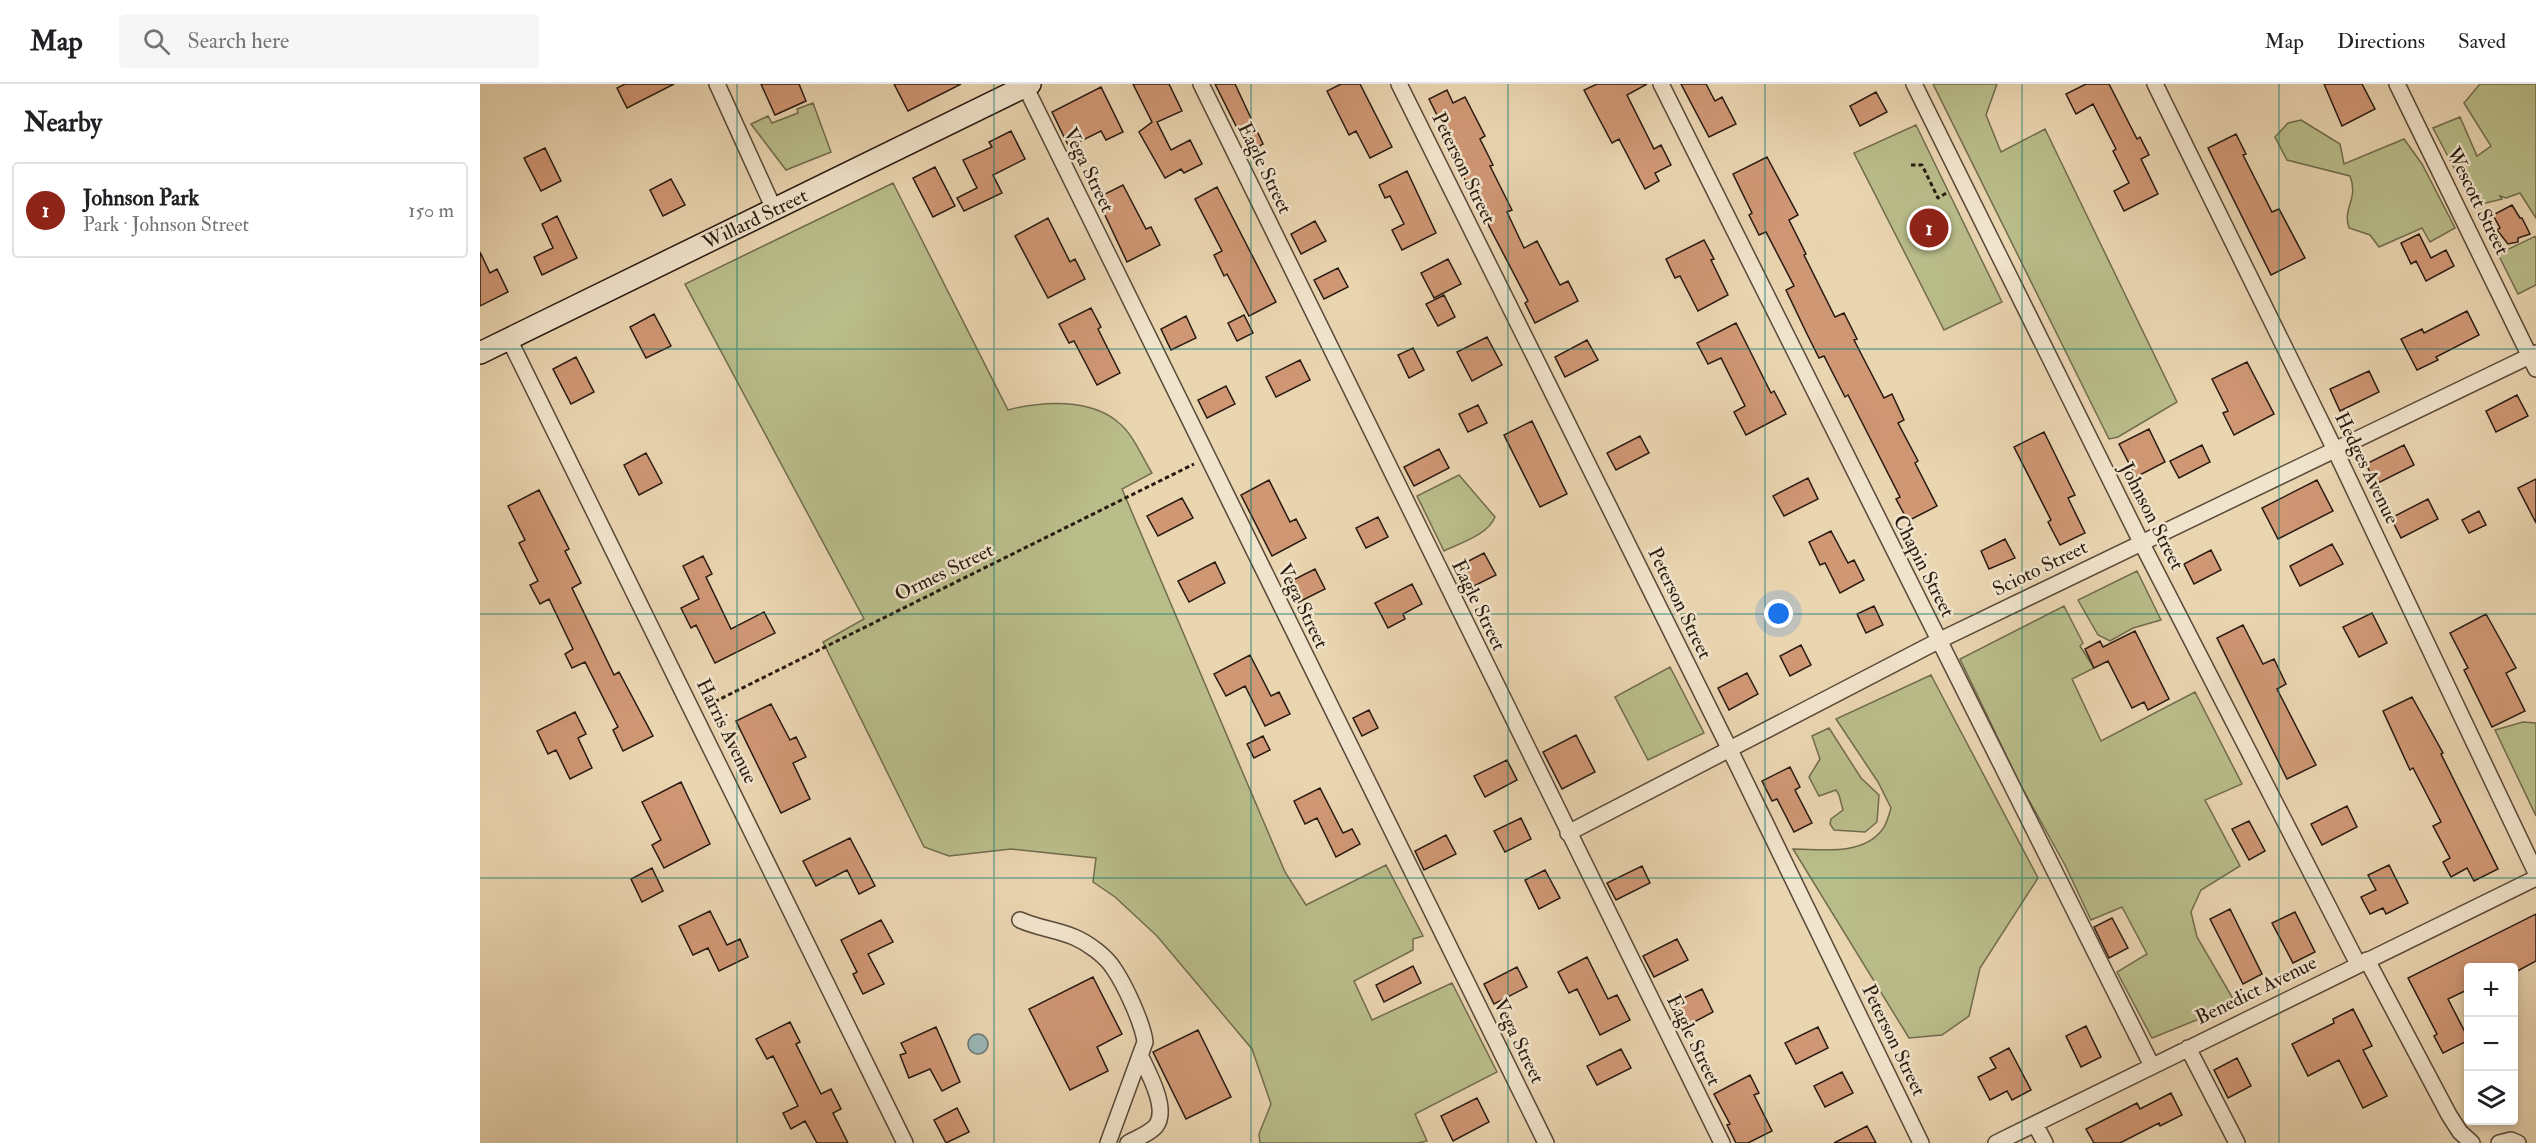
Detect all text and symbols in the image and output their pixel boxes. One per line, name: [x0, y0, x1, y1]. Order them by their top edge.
search box: [119, 14, 539, 68]
text: Map: [30, 24, 83, 59]
icon: search: [140, 25, 173, 58]
text: Search here: [188, 27, 289, 55]
text: Map: [2264, 28, 2304, 55]
text: Directions: [2337, 28, 2425, 55]
text: Saved: [2458, 28, 2506, 55]
text: Nearby: [24, 107, 102, 139]
street label: Peterson Street: [1426, 108, 1502, 228]
street label: Eagle Street: [1232, 118, 1298, 218]
street label: Vega Street: [1058, 123, 1120, 217]
street label: Wescott Street: [2441, 142, 2515, 259]
street label: Willard Street: [698, 183, 812, 256]
text: Johnson Park: [83, 184, 199, 212]
text: 1: [42, 198, 49, 223]
text: 150 m: [408, 198, 454, 223]
pin: 1: [1910, 206, 1948, 250]
text: Park · Johnson Street: [83, 212, 249, 237]
street label: Hedges Avenue: [2329, 408, 2405, 528]
street label: Johnson Street: [2114, 457, 2190, 574]
street label: Chapin Street: [1887, 511, 1961, 622]
street label: Scioto Street: [1988, 534, 2092, 602]
street label: Ormes Street: [891, 537, 998, 607]
street label: Peterson Street: [1642, 543, 1718, 663]
street label: Eagle Street: [1446, 555, 1512, 655]
street label: Vega Street: [1272, 559, 1334, 653]
your location: [1764, 599, 1793, 628]
street label: Harris Avenue: [691, 674, 763, 788]
street label: Benedict Avenue: [2191, 950, 2321, 1030]
map controls: [2464, 963, 2518, 1125]
button: +: [2464, 963, 2518, 1017]
street label: Peterson Street: [1856, 980, 1932, 1100]
street label: Eagle Street: [1661, 990, 1727, 1090]
street label: Vega Street: [1488, 994, 1550, 1088]
button: −: [2464, 1017, 2518, 1071]
button: layers: [2464, 1071, 2518, 1125]

